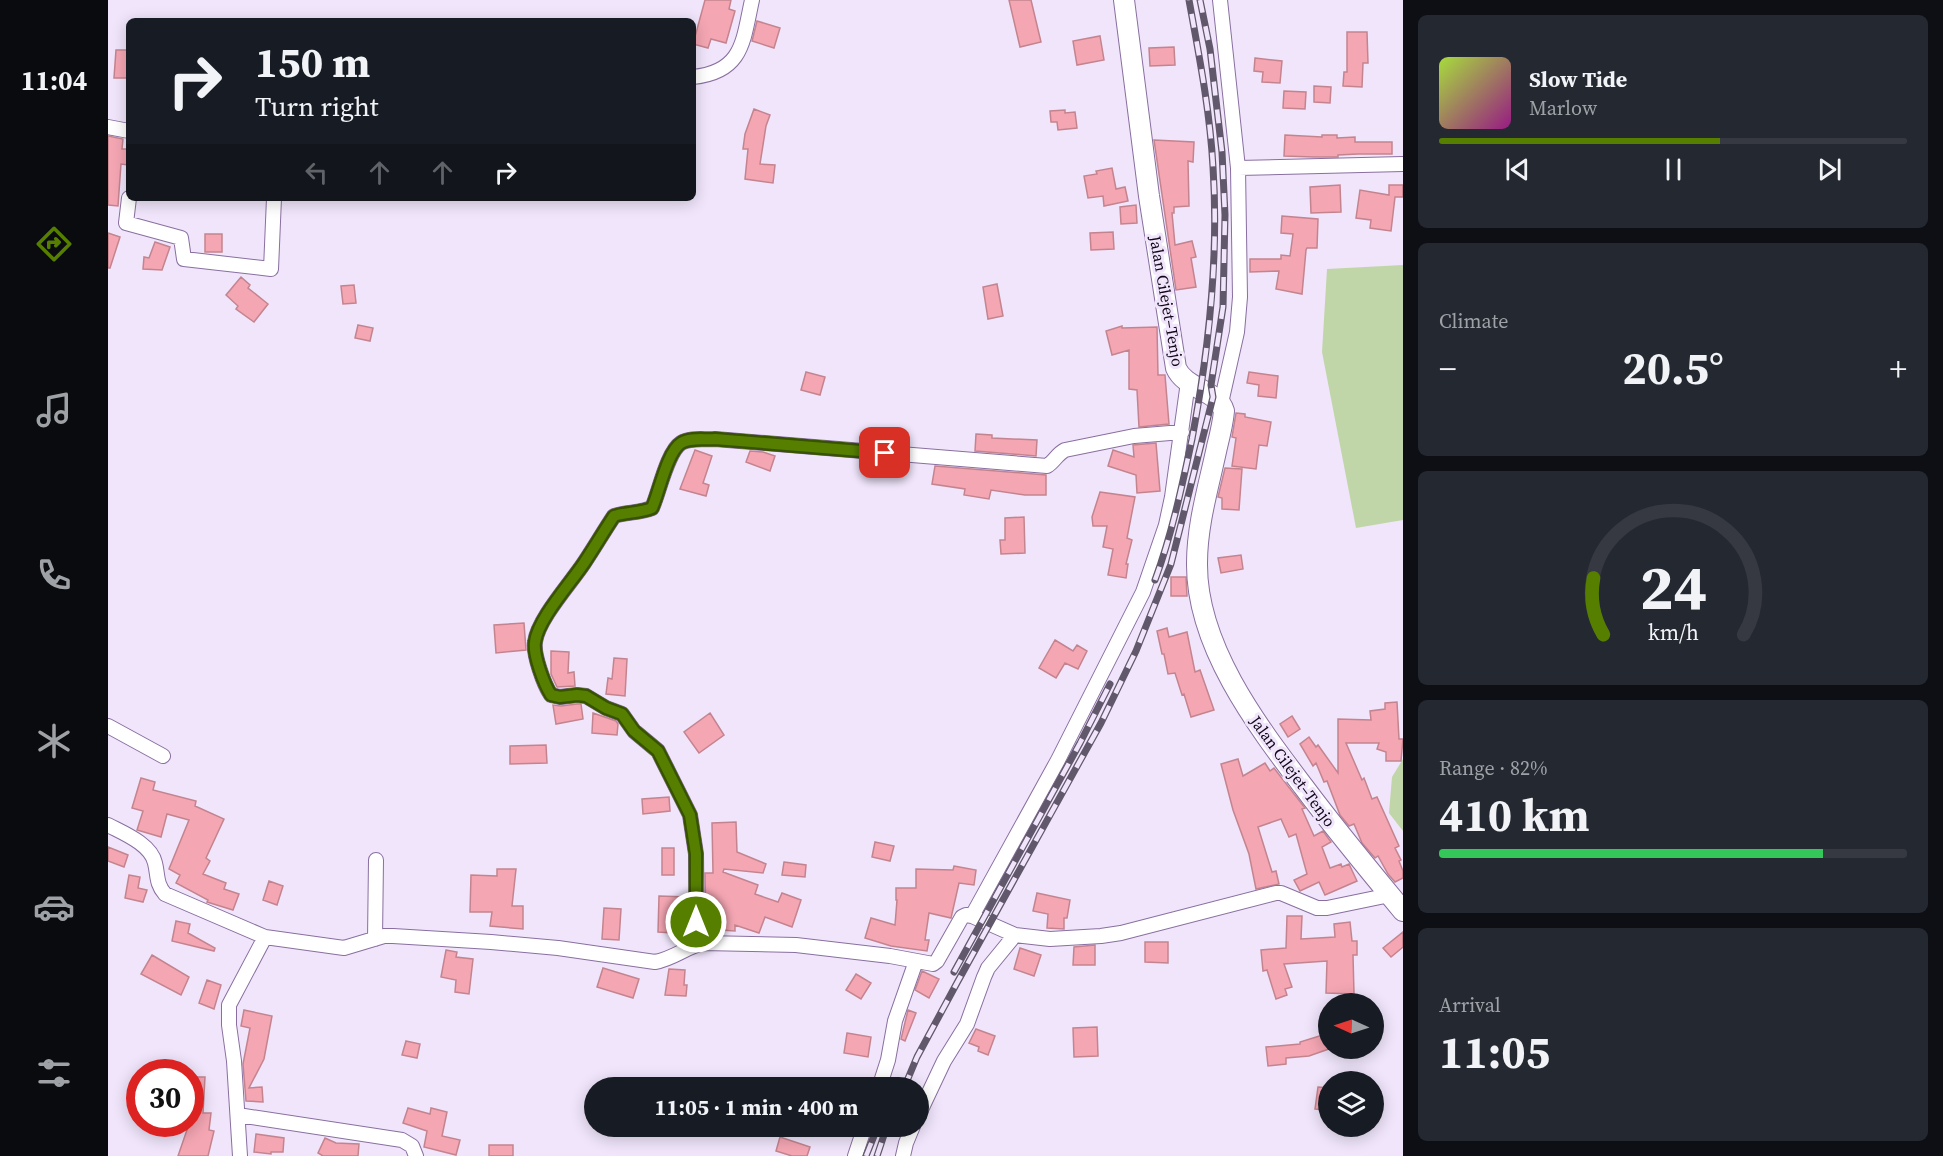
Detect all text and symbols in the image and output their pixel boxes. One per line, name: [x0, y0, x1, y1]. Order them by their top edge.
text: 150 m: [255, 33, 370, 91]
icon: right: [156, 42, 234, 120]
text: 11:04: [21, 62, 87, 99]
text: Slow Tide: [1529, 64, 1627, 94]
text: Turn right: [255, 88, 379, 125]
text: Marlow: [1529, 94, 1597, 122]
icon: previous: [1501, 153, 1534, 186]
icon: pause: [1657, 153, 1690, 186]
icon: next: [1813, 153, 1846, 186]
icon: left: [300, 156, 333, 189]
icon: ahead: [363, 156, 396, 189]
icon: ahead: [426, 156, 459, 189]
icon: right: [489, 156, 522, 189]
icon: directions: [33, 223, 75, 265]
street label: Jalan Cilejet–Tenjo: [1144, 233, 1189, 368]
text: Climate: [1439, 307, 1508, 335]
text: 20.5°: [1622, 337, 1724, 399]
text: −: [1439, 346, 1457, 391]
text: +: [1890, 346, 1907, 391]
icon: music: [33, 389, 75, 431]
pin: [859, 427, 910, 478]
icon: arrive: [868, 436, 901, 469]
text: 24: [1639, 544, 1707, 630]
icon: phone: [33, 554, 75, 596]
text: km/h: [1647, 618, 1699, 647]
street label: Jalan Cilejet–Tenjo: [1245, 710, 1341, 831]
icon: climate: [33, 720, 75, 762]
text: Range · 82%: [1439, 754, 1548, 782]
text: 410 km: [1439, 784, 1590, 846]
icon: car: [33, 886, 75, 928]
position arrow: [664, 890, 728, 954]
text: Arrival: [1439, 991, 1501, 1019]
north arrow: [1318, 993, 1384, 1059]
map controls: [1318, 993, 1384, 1137]
text: 11:05: [1439, 1021, 1550, 1083]
icon: filters: [33, 1052, 75, 1094]
speed limit sign: 30: [126, 1059, 204, 1137]
button: layers: [1318, 1071, 1384, 1137]
text: 11:05 · 1 min · 400 m: [655, 1092, 858, 1122]

